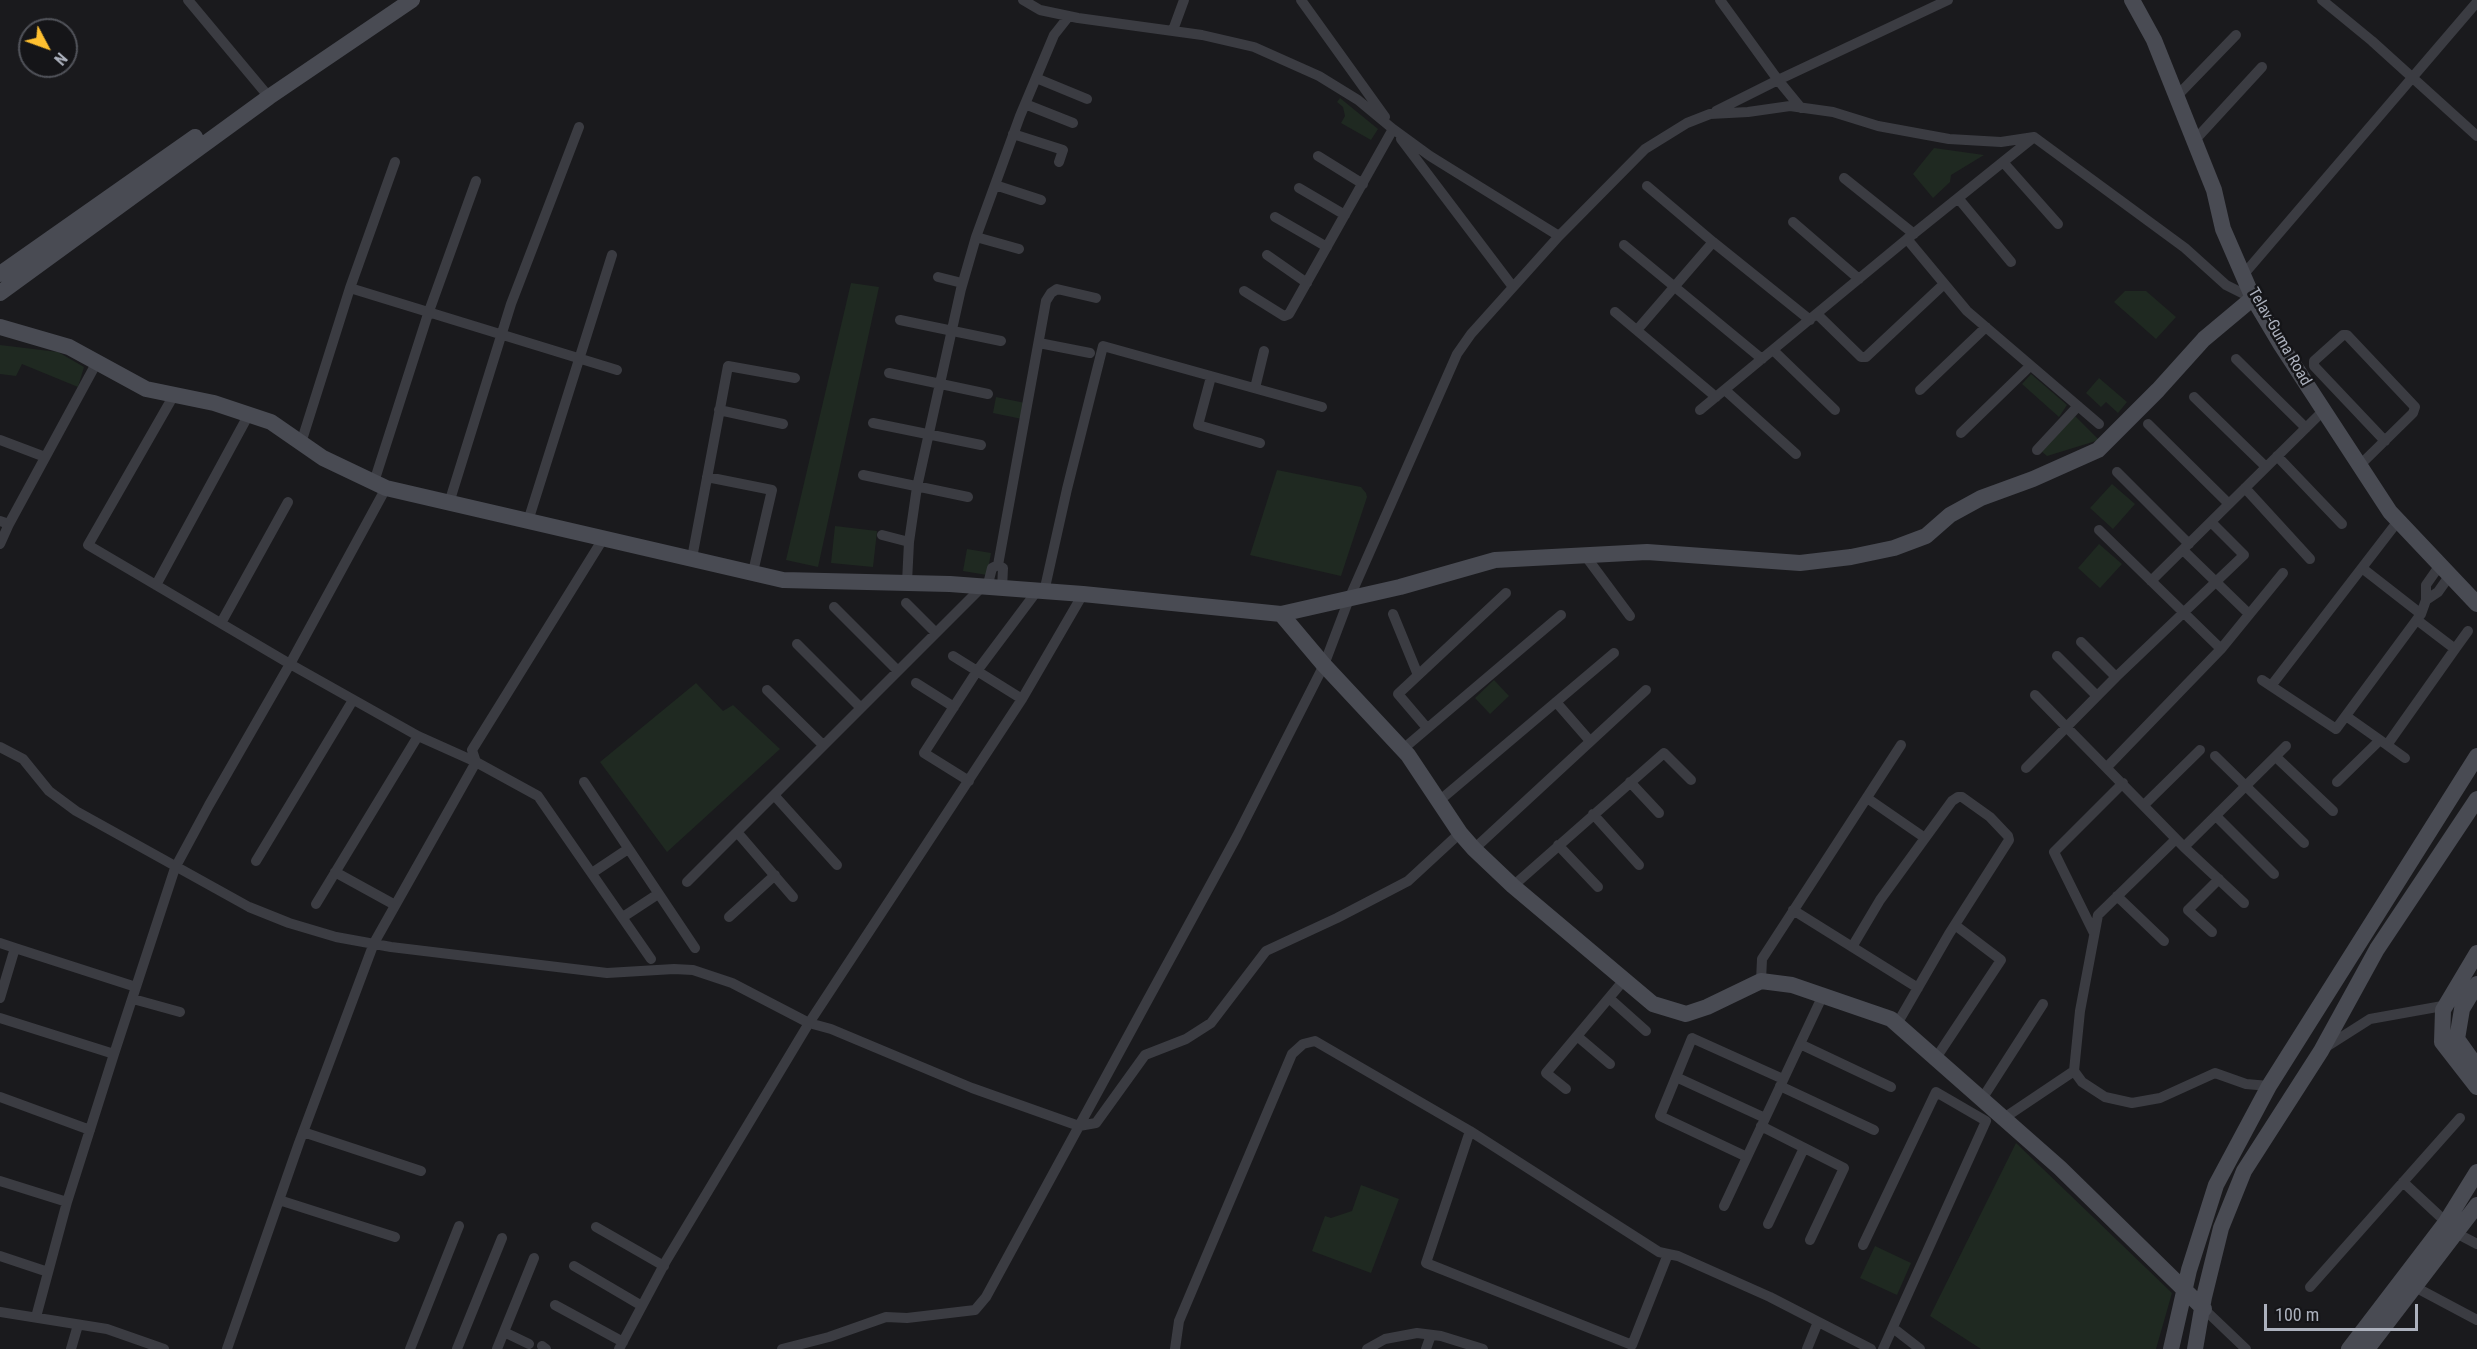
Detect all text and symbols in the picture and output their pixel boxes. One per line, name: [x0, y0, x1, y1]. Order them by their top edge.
north arrow: [18, 18, 78, 78]
text: N: [50, 49, 71, 69]
street label: Telav-Guma Road: [2243, 285, 2315, 389]
scale bar: [2267, 1292, 2422, 1330]
text: 100 m: [2275, 1304, 2319, 1325]

